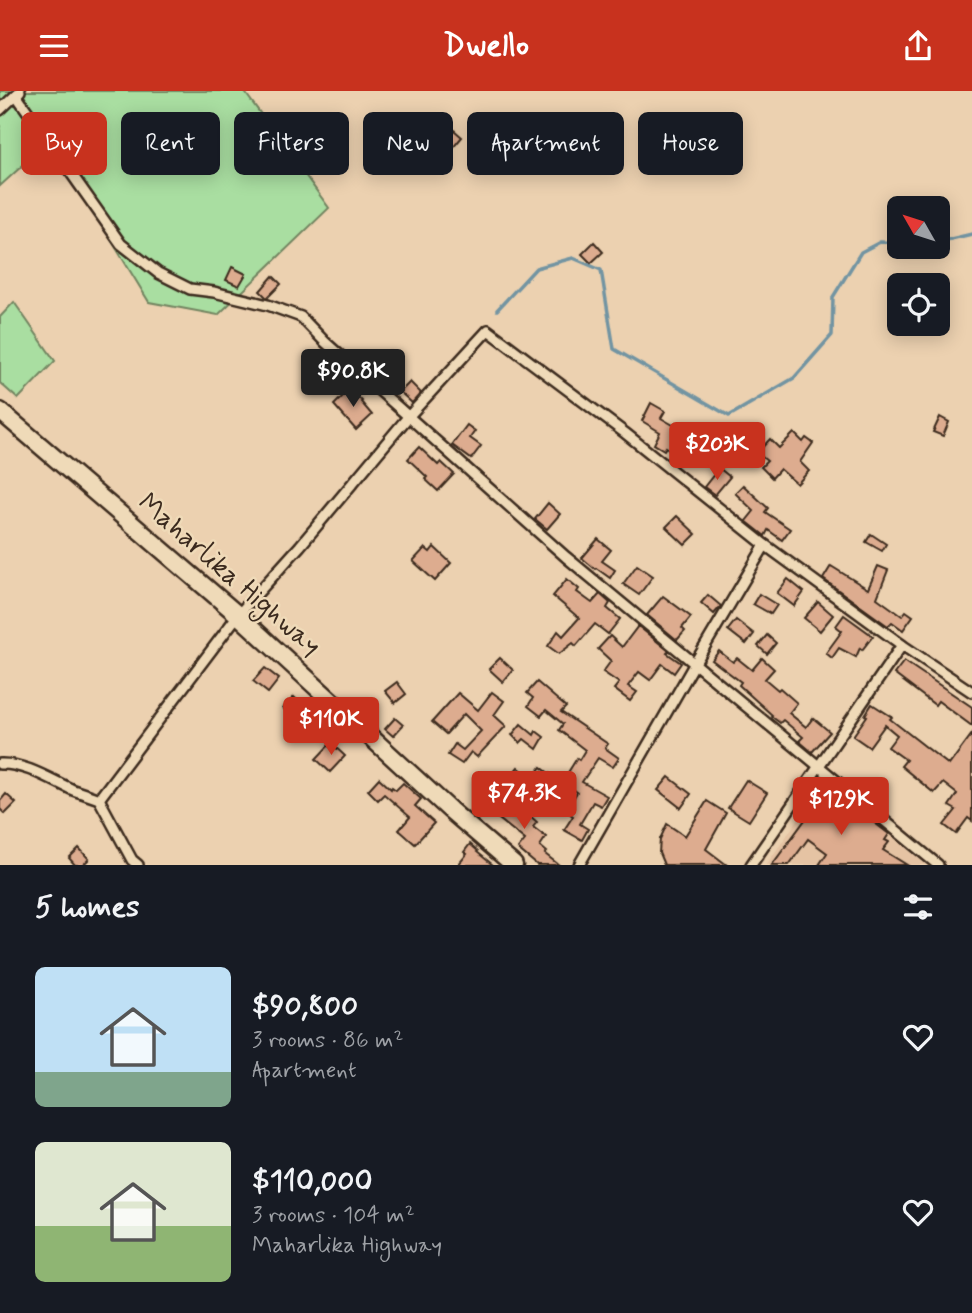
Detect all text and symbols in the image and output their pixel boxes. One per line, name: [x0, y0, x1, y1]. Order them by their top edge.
text: Dwello: [443, 25, 529, 67]
icon: menu: [35, 27, 73, 65]
icon: share: [899, 27, 937, 65]
chip: Buy: [21, 112, 107, 175]
chip: Rent: [121, 112, 220, 175]
chip: Filters: [234, 112, 349, 175]
chip: New: [363, 112, 453, 175]
chip: Apartment: [467, 112, 624, 175]
chip: House: [638, 112, 743, 175]
north arrow: [887, 196, 950, 259]
map controls: [887, 196, 950, 336]
button: locate: [887, 273, 950, 336]
pin: $90.8K: [296, 349, 410, 409]
text: $90.8K: [317, 357, 389, 387]
pin: $203K: [668, 423, 766, 482]
text: $203K: [685, 430, 749, 460]
street label: Maharlika Highway: [128, 485, 328, 666]
pin: $110K: [282, 697, 380, 757]
text: $110K: [299, 705, 363, 735]
pin: $74.3K: [467, 771, 581, 831]
pin: $129K: [792, 777, 890, 837]
text: $74.3K: [488, 779, 560, 809]
text: $129K: [809, 785, 873, 815]
text: 5 homes: [35, 888, 140, 927]
icon: filters: [899, 888, 937, 926]
text: $90,800: [252, 987, 358, 1026]
icon: home: [91, 995, 175, 1079]
icon: heart: [899, 1018, 937, 1056]
text: 3 rooms · 86 m²: [252, 1026, 403, 1056]
text: Apartment: [252, 1056, 357, 1086]
text: $110,000: [252, 1162, 372, 1201]
icon: home: [91, 1170, 175, 1254]
icon: heart: [899, 1193, 937, 1231]
text: 3 rooms · 104 m²: [252, 1201, 415, 1231]
text: Maharlika Highway: [252, 1231, 442, 1261]

